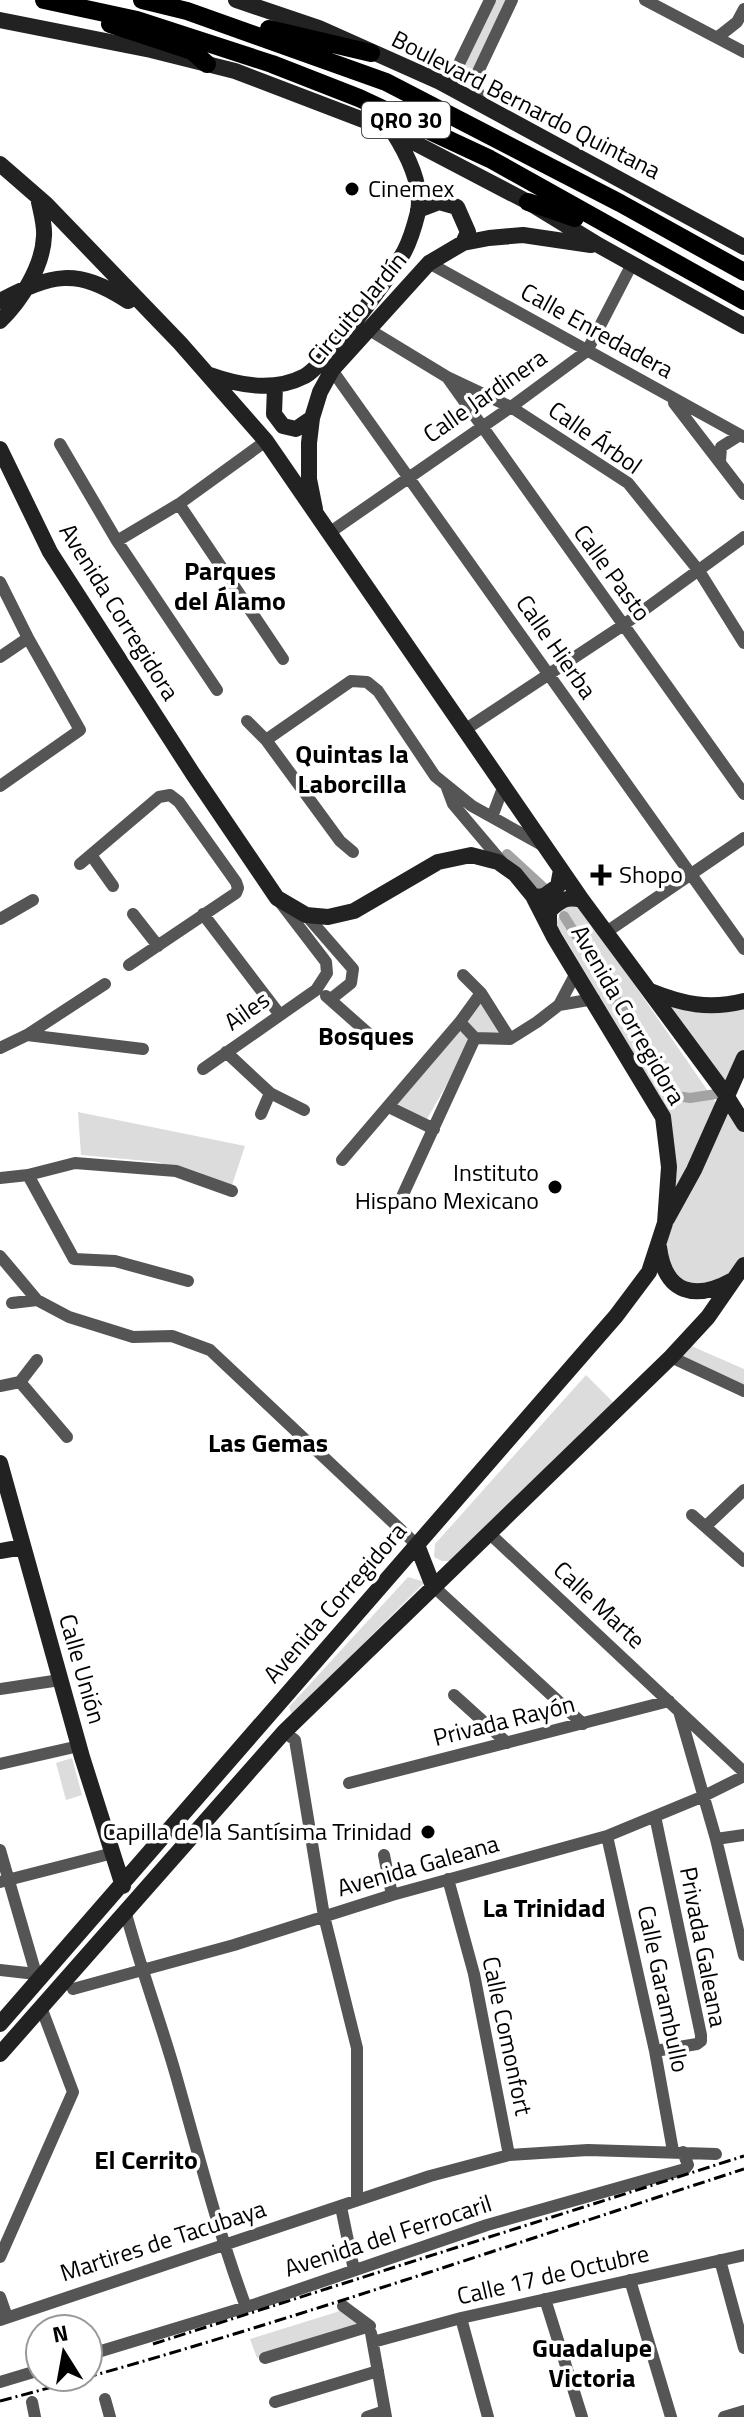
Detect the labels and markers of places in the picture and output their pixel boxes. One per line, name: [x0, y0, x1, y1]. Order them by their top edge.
place label: Cinemex: [368, 170, 454, 206]
marker: Cinemex: [343, 180, 361, 198]
place label: Shopo: [619, 856, 683, 892]
marker: Shopo: [590, 864, 612, 886]
place label: Instituto Hispano Mexicano: [355, 1154, 539, 1218]
marker: Instituto Hispano Mexicano: [546, 1178, 564, 1196]
place label: Capilla de la Santísima Trinidad: [103, 1813, 412, 1849]
marker: Capilla de la Santísima Trinidad: [419, 1823, 437, 1841]

